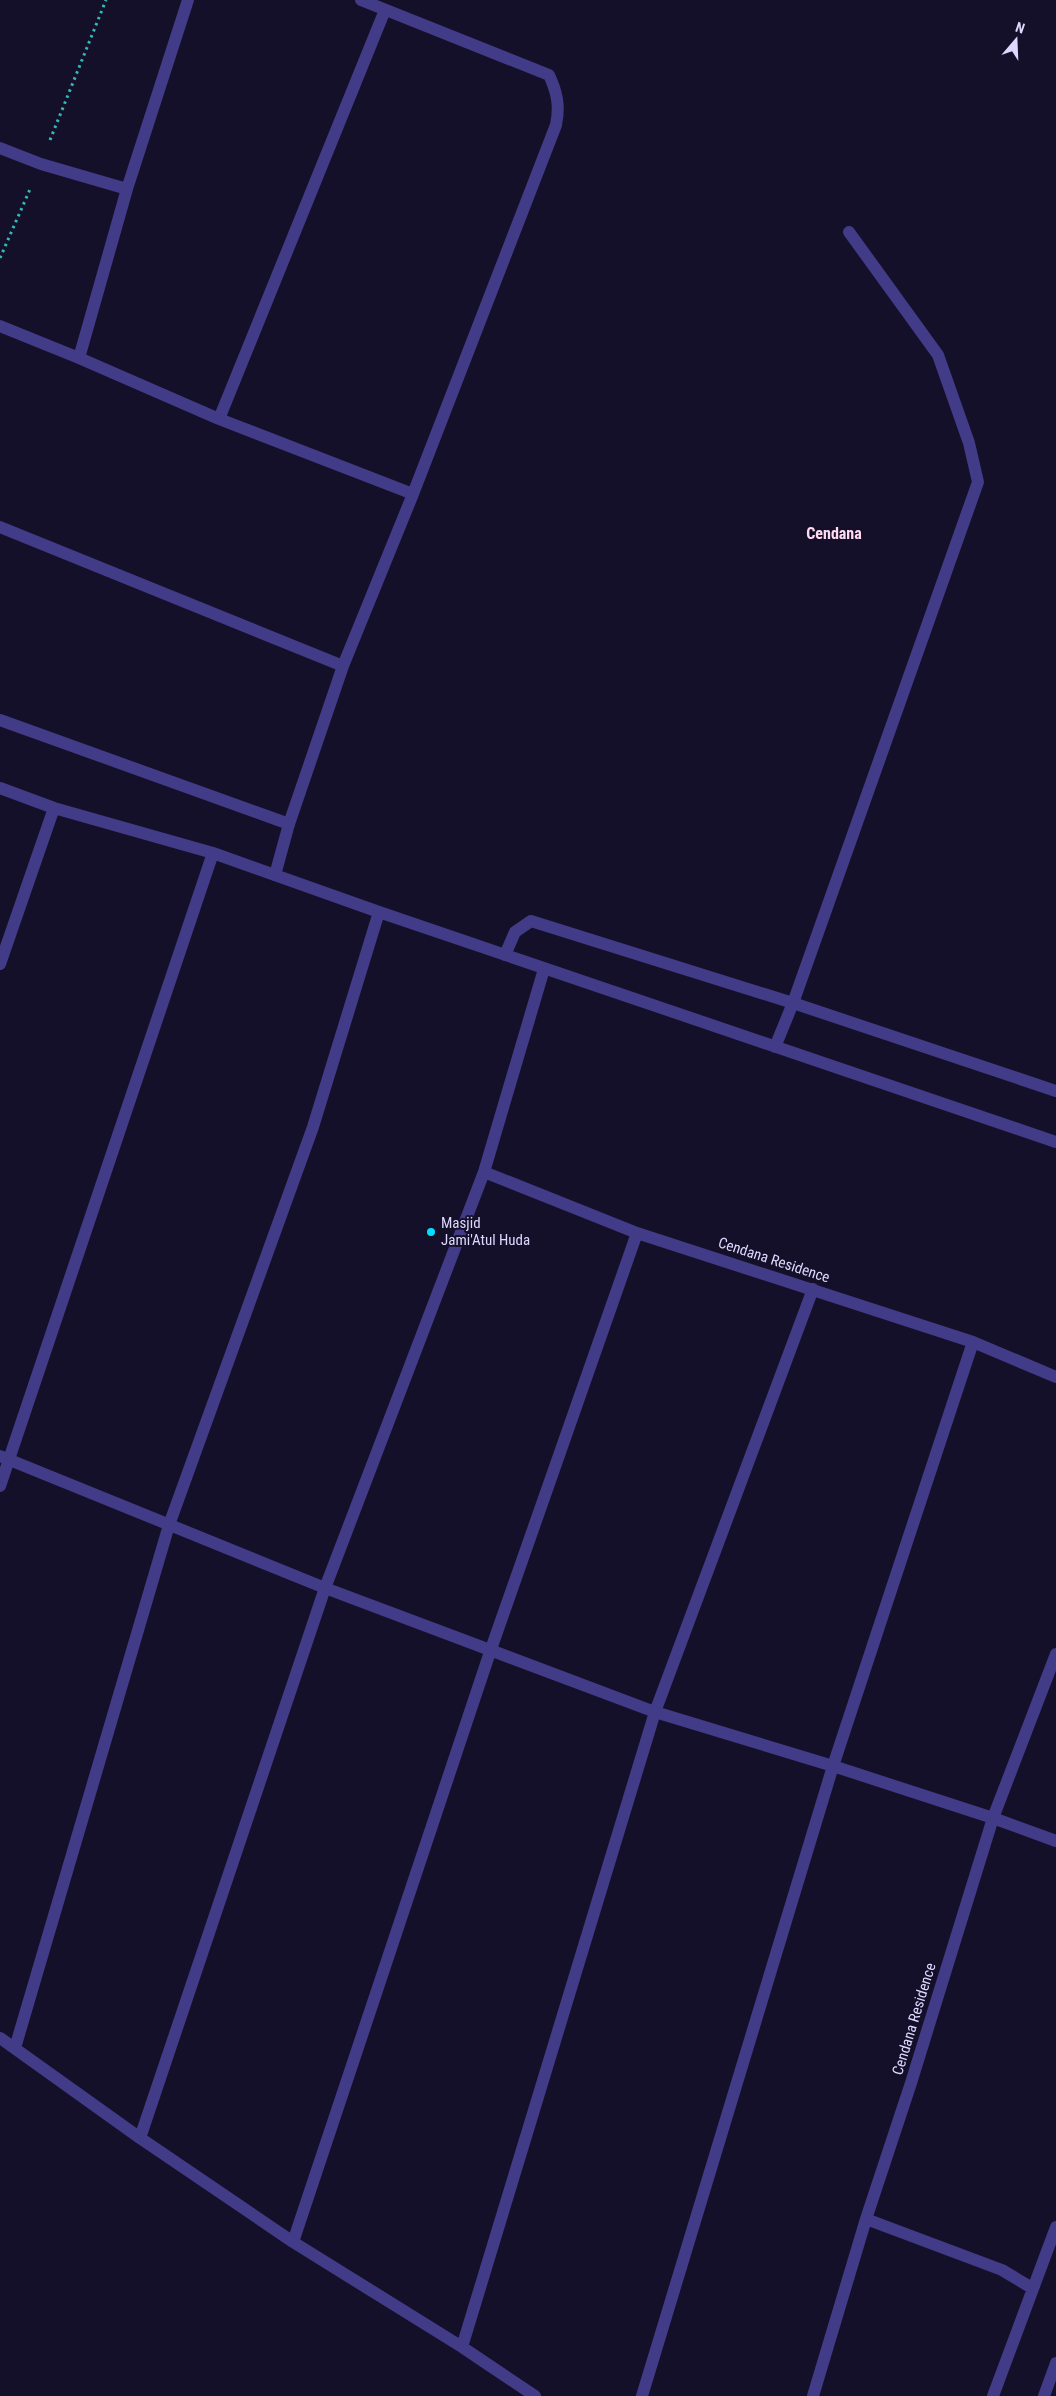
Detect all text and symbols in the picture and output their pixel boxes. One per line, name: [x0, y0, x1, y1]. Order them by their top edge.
north arrow: [991, 15, 1041, 65]
text: N: [1014, 19, 1027, 37]
district label: Cendana: [806, 524, 862, 543]
place label: Masjid Jami'Atul Huda: [441, 1214, 530, 1249]
marker: Masjid Jami'Atul Huda: [425, 1226, 437, 1238]
street label: Cendana Residence: [716, 1233, 832, 1287]
street label: Cendana Residence: [888, 1961, 940, 2077]

